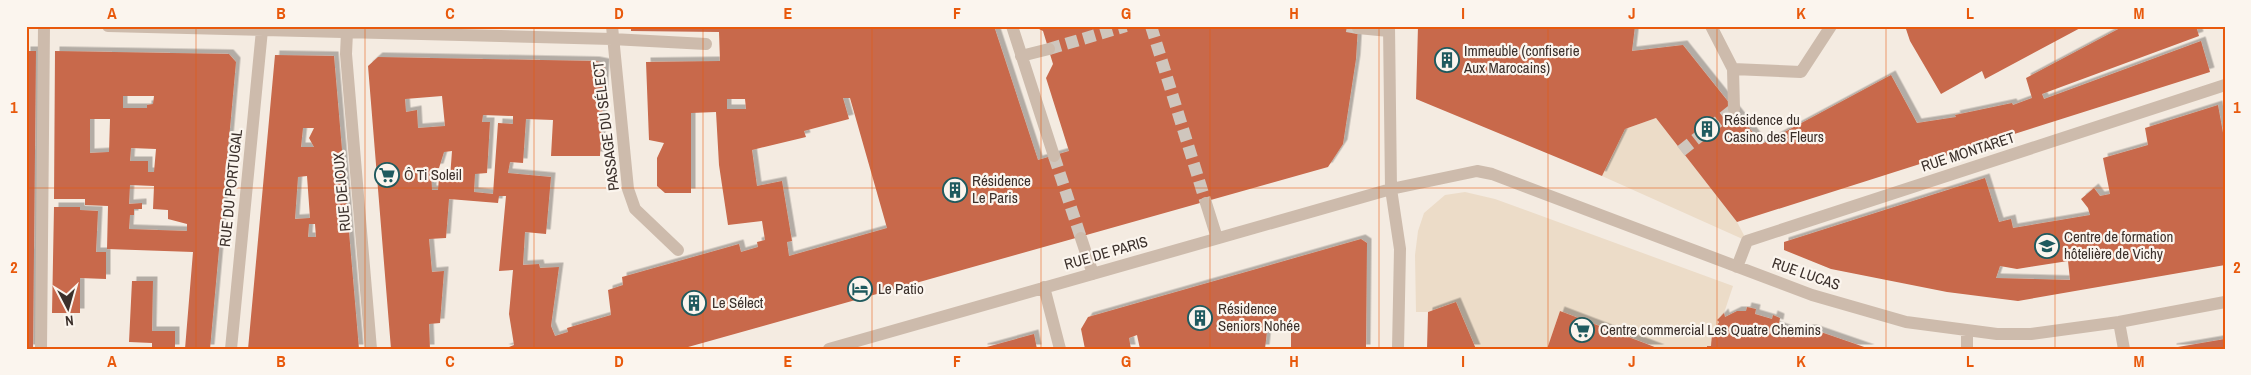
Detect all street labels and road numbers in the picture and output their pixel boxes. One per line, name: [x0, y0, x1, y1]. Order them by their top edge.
street label: PASSAGE DU SÉLECT: [587, 60, 624, 192]
street label: RUE MONTARET: [1918, 126, 2018, 177]
street label: RUE DU PORTUGAL: [214, 128, 247, 248]
street label: RUE DEJOUX: [328, 151, 355, 232]
street label: RUE DE PARIS: [1062, 231, 1150, 274]
street label: RUE LUCAS: [1769, 252, 1843, 295]

